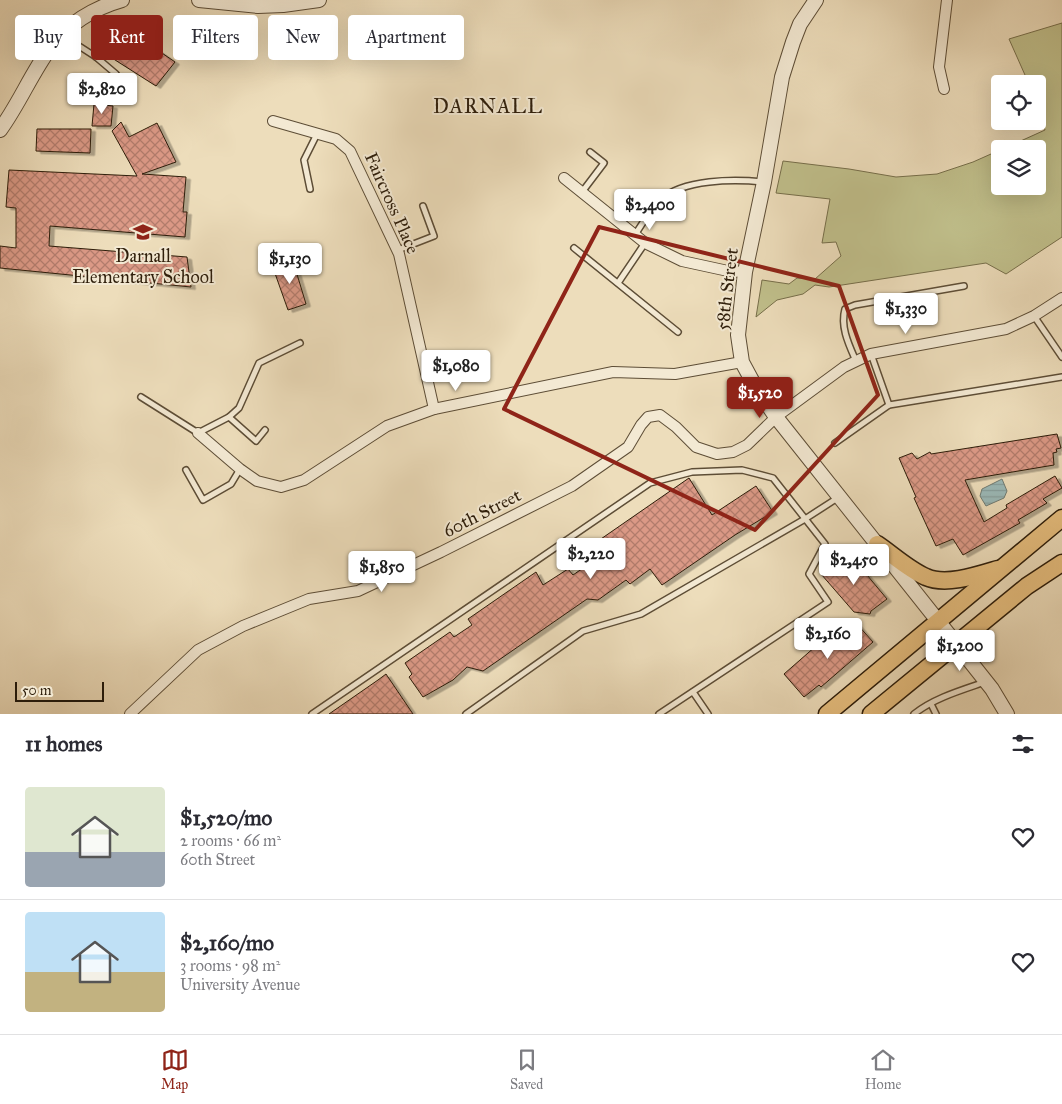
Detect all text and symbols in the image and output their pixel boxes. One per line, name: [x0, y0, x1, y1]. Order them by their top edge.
chip: Buy: [15, 15, 81, 60]
chip: Rent: [91, 15, 163, 60]
chip: Filters: [173, 15, 258, 60]
chip: New: [268, 15, 338, 60]
chip: Apartment: [348, 15, 464, 60]
pin: $2,820: [61, 72, 143, 115]
map controls: [991, 75, 1046, 195]
button: locate: [991, 75, 1046, 130]
text: $2,820: [78, 79, 126, 98]
district label: DARNALL: [433, 94, 543, 118]
button: layers: [991, 140, 1046, 195]
street label: Faircross Place: [360, 149, 424, 257]
pin: $2,400: [609, 188, 691, 231]
text: $2,400: [625, 195, 675, 214]
school or university icon: Darnall Elementary School: [132, 221, 154, 243]
pin: $1,130: [249, 242, 331, 285]
place label: Darnall Elementary School: [72, 245, 214, 288]
street label: 58th Street: [711, 246, 743, 331]
text: $1,130: [269, 249, 311, 268]
pin: $1,330: [865, 292, 947, 335]
text: $1,330: [885, 299, 927, 318]
pin: $1,080: [415, 350, 497, 392]
text: $1,080: [432, 356, 480, 375]
pin: $1,520: [719, 376, 801, 419]
text: $1,520: [738, 383, 782, 402]
street label: 60th Street: [439, 484, 525, 542]
pin: $2,220: [550, 538, 632, 580]
text: $2,220: [568, 544, 615, 563]
pin: $2,450: [813, 544, 895, 586]
pin: $1,850: [341, 550, 423, 593]
text: $2,450: [830, 550, 878, 569]
text: $1,850: [359, 557, 405, 576]
pin: $2,160: [787, 618, 869, 660]
text: $2,160: [805, 624, 851, 643]
pin: $1,200: [919, 630, 1001, 672]
text: $1,200: [937, 636, 983, 655]
scale bar: [15, 679, 104, 702]
text: 50 m: [22, 682, 51, 699]
icon: filters: [1009, 730, 1037, 758]
text: 11 homes: [25, 731, 102, 757]
text: $1,520/mo: [180, 805, 272, 831]
icon: home: [65, 807, 125, 867]
icon: heart: [1009, 823, 1037, 851]
text: 2 rooms · 66 m²: [180, 831, 281, 850]
text: 60th Street: [180, 850, 255, 869]
text: $2,160/mo: [180, 930, 274, 956]
icon: home: [65, 932, 125, 992]
icon: heart: [1009, 948, 1037, 976]
text: 3 rooms · 98 m²: [180, 956, 280, 975]
text: University Avenue: [180, 975, 300, 994]
tab: Map: [161, 1046, 189, 1093]
tab: Saved: [510, 1046, 543, 1093]
tab: Home: [865, 1046, 901, 1093]

